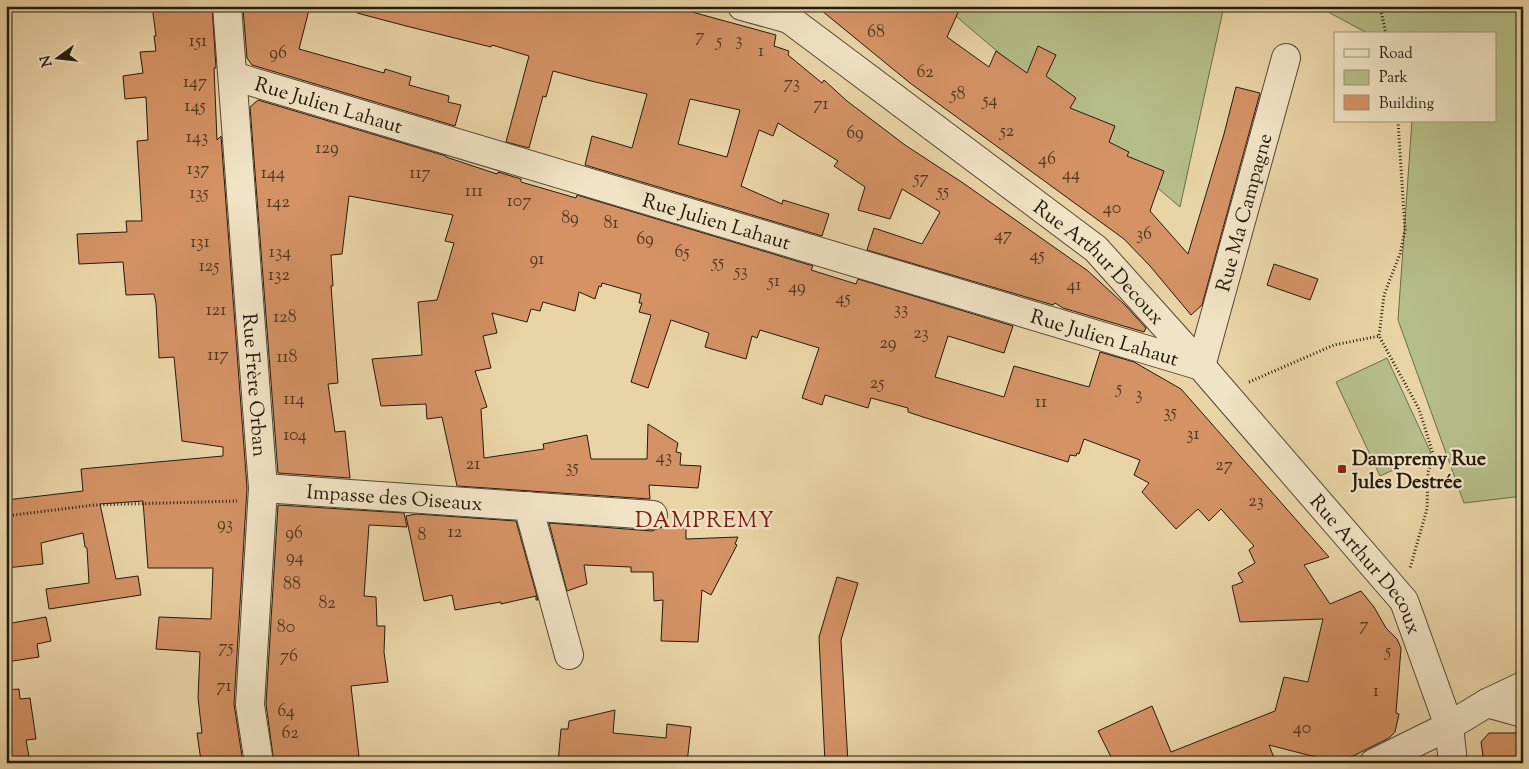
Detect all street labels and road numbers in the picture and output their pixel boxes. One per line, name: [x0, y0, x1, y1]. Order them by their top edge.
street label: Rue Julien Lahaut: [251, 71, 406, 143]
street label: Rue Ma Campagne: [1210, 130, 1281, 295]
street label: Rue Julien Lahaut: [638, 187, 794, 259]
street label: Rue Arthur Decoux: [1026, 195, 1170, 333]
street label: Rue Julien Lahaut: [1026, 304, 1182, 375]
street label: Rue Frère Orban: [233, 312, 273, 458]
street label: Impasse des Oiseaux: [305, 479, 484, 520]
street label: Rue Arthur Decoux: [1301, 489, 1427, 639]

